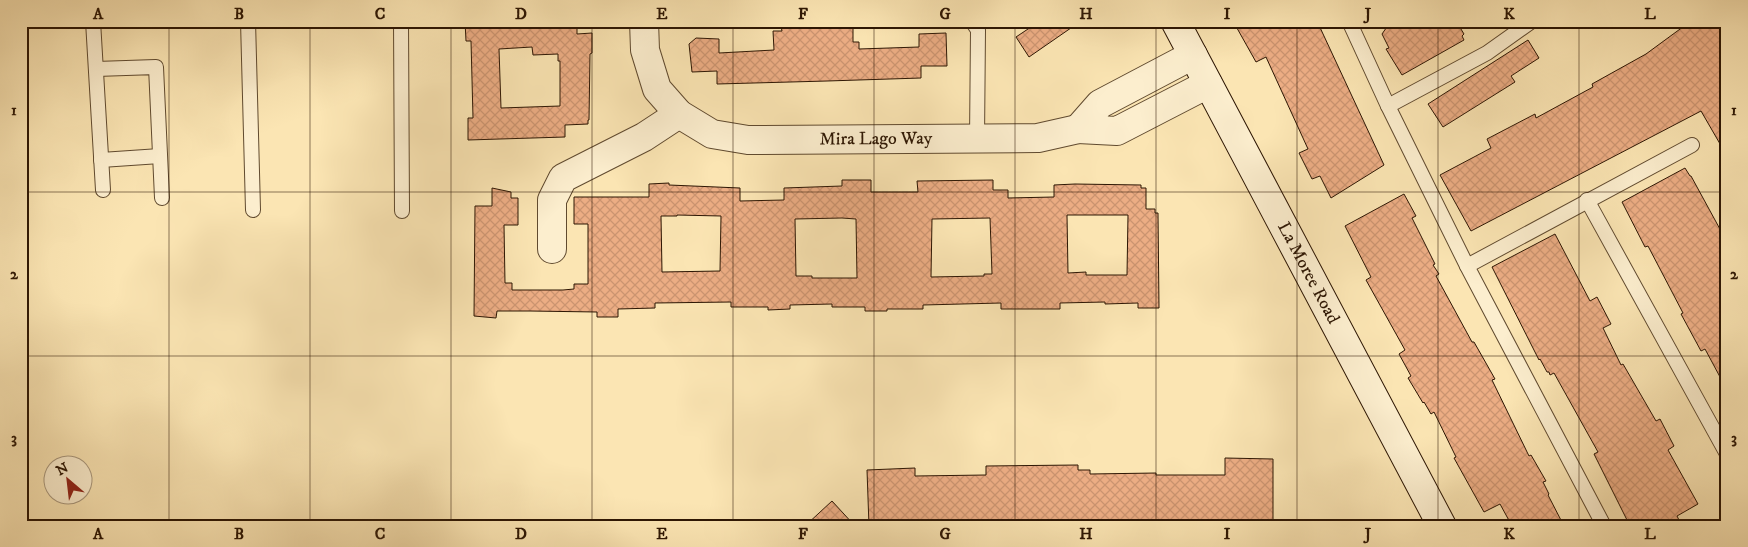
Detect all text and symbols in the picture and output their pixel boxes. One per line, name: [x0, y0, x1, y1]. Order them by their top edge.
text: A: [92, 4, 104, 24]
text: B: [234, 4, 244, 24]
text: C: [375, 4, 385, 24]
text: D: [515, 4, 527, 24]
text: E: [656, 4, 668, 24]
text: F: [798, 4, 808, 24]
text: G: [939, 4, 951, 24]
text: H: [1079, 4, 1093, 24]
text: I: [1224, 4, 1231, 24]
text: J: [1363, 4, 1372, 24]
text: K: [1503, 4, 1515, 24]
text: L: [1644, 4, 1656, 24]
text: 1: [11, 100, 17, 120]
text: 1: [1731, 100, 1737, 120]
street label: Mira Lago Way: [819, 128, 933, 151]
street label: La Moree Road: [1272, 218, 1344, 328]
text: 2: [10, 264, 19, 284]
text: 2: [1730, 264, 1739, 284]
text: 3: [11, 428, 17, 448]
text: 3: [1731, 428, 1737, 448]
north arrow: [42, 454, 92, 504]
text: N: [53, 459, 72, 480]
text: A: [92, 524, 104, 544]
text: B: [234, 524, 244, 544]
text: C: [375, 524, 385, 544]
text: D: [515, 524, 527, 544]
text: E: [656, 524, 668, 544]
text: F: [798, 524, 808, 544]
text: G: [939, 524, 951, 544]
text: H: [1079, 524, 1093, 544]
text: I: [1224, 524, 1231, 544]
text: J: [1363, 524, 1372, 544]
text: K: [1503, 524, 1515, 544]
text: L: [1644, 524, 1656, 544]

